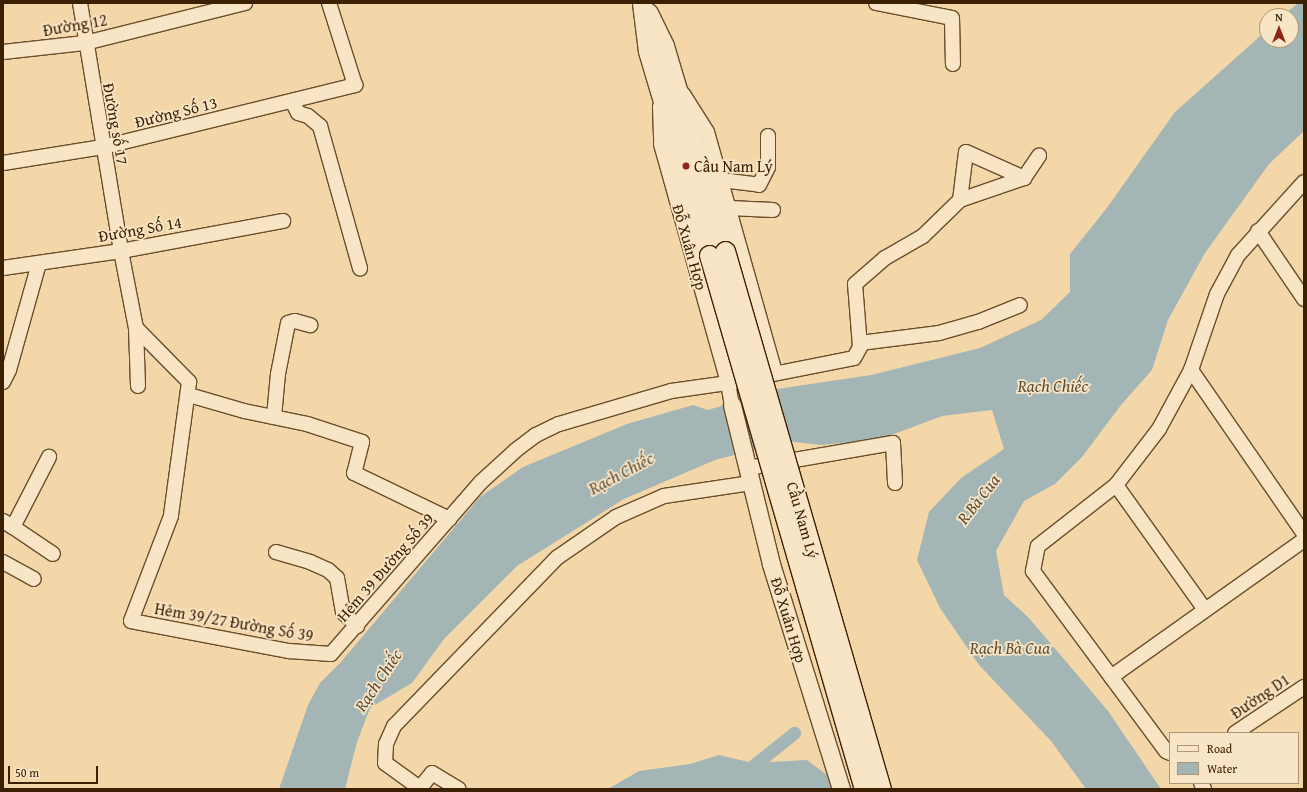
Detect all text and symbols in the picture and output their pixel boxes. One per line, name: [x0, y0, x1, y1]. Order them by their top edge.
north arrow: [1259, 8, 1299, 48]
text: N: [1275, 9, 1283, 25]
street label: Đường 12: [42, 10, 108, 40]
street label: Đường số 17: [99, 82, 133, 166]
street label: Đường Số 13: [133, 93, 219, 131]
place label: Cầu Nam Lý: [694, 156, 773, 176]
marker: Cầu Nam Lý: [681, 161, 691, 171]
street label: Đỗ Xuân Hợp: [669, 202, 711, 292]
street label: Đường Số 14: [97, 212, 183, 246]
water label: Rạch Chiếc: [1018, 376, 1088, 396]
water label: Rạch Chiếc: [585, 447, 657, 499]
water label: R.Bà Cua: [952, 470, 1004, 528]
street label: Cầu Nam Lý: [783, 479, 823, 561]
street label: Hẻm 39 Đường Số 39: [333, 509, 437, 625]
street label: Đỗ Xuân Hợp: [767, 575, 811, 665]
street label: Hẻm 39/27 Đường Số 39: [153, 599, 315, 645]
water label: Rạch Bà Cua: [970, 638, 1050, 658]
water label: Rạch Chiếc: [350, 645, 406, 715]
street label: Đường D1: [1227, 669, 1293, 723]
legend: [1169, 732, 1299, 784]
text: Road: [1207, 740, 1232, 757]
scale bar: [10, 758, 100, 784]
text: Water: [1207, 760, 1237, 777]
text: 50 m: [15, 764, 39, 781]

